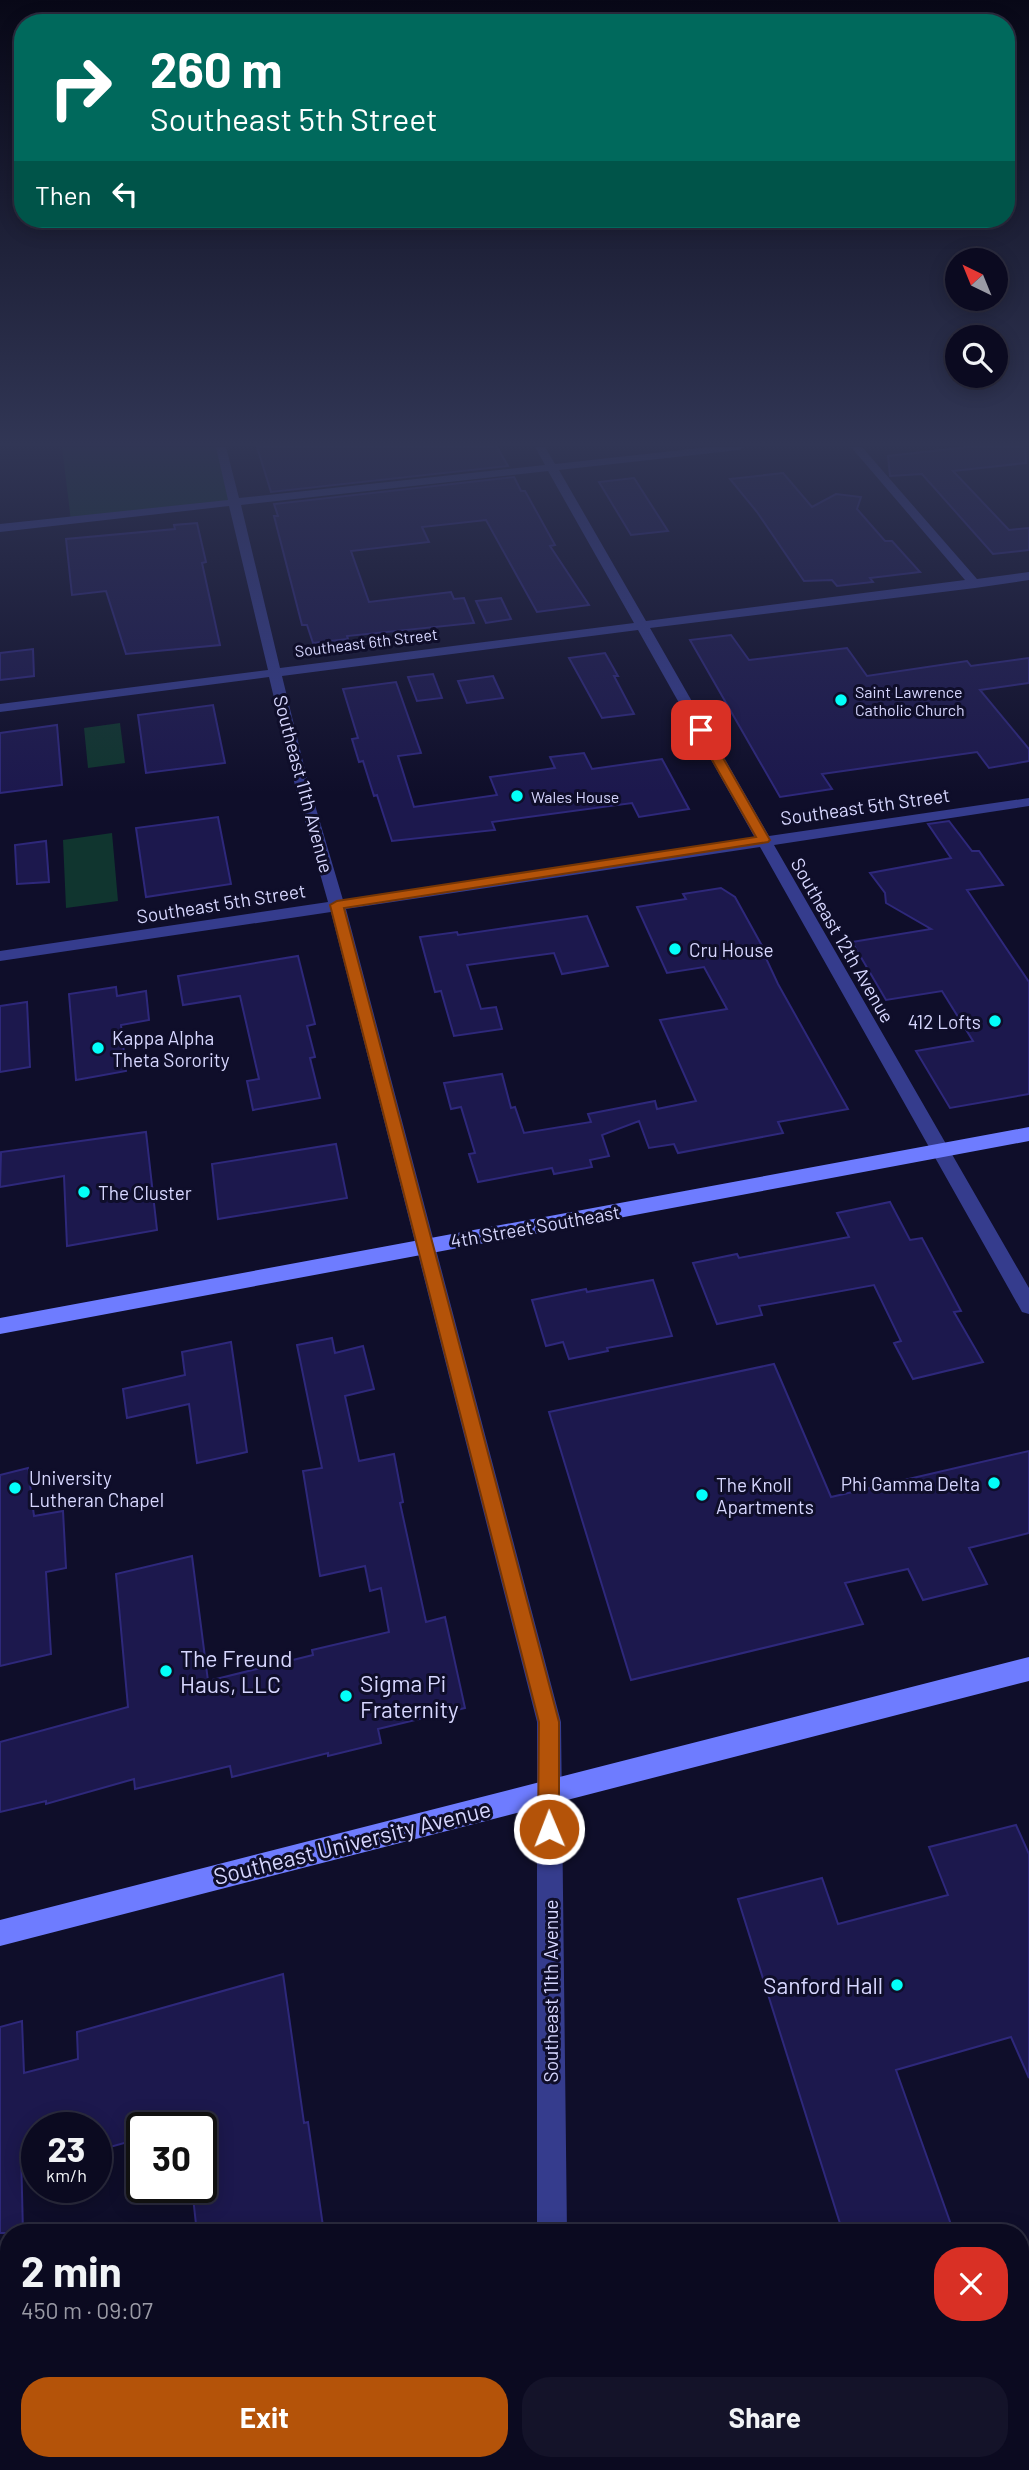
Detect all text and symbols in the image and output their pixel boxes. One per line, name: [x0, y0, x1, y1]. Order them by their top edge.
text: 260 m: [150, 39, 282, 98]
icon: right: [35, 42, 126, 133]
text: Southeast 5th Street: [150, 99, 438, 137]
icon: left: [106, 175, 144, 213]
text: Then: [35, 179, 92, 210]
north arrow: [945, 248, 1008, 312]
map controls: [945, 248, 1008, 388]
button: search: [945, 325, 1008, 388]
street label: Southeast 6th Street: [293, 624, 439, 660]
place label: Saint Lawrence Catholic Church: [855, 682, 965, 719]
marker: Saint Lawrence Catholic Church: [833, 692, 849, 708]
street label: Southeast 11th Avenue: [269, 693, 339, 875]
pin: [671, 700, 731, 760]
icon: arrive: [682, 711, 720, 749]
street label: Southeast 5th Street: [779, 783, 951, 829]
place label: Wales House: [531, 787, 619, 806]
marker: Wales House: [509, 788, 525, 804]
street label: Southeast 12th Avenue: [786, 854, 900, 1026]
street label: Southeast 5th Street: [135, 878, 307, 928]
place label: Cru House: [689, 938, 774, 961]
marker: Cru House: [667, 941, 683, 957]
place label: 412 Lofts: [908, 1010, 981, 1033]
marker: 412 Lofts: [987, 1013, 1003, 1029]
place label: Kappa Alpha Theta Sorority: [112, 1026, 230, 1071]
marker: Kappa Alpha Theta Sorority: [90, 1040, 106, 1056]
place label: The Cluster: [98, 1181, 192, 1204]
marker: The Cluster: [76, 1184, 92, 1200]
street label: 4th Street Southeast: [449, 1200, 621, 1252]
place label: University Lutheran Chapel: [29, 1466, 164, 1511]
place label: Phi Gamma Delta: [841, 1472, 980, 1495]
place label: The Knoll Apartments: [716, 1473, 814, 1518]
marker: Phi Gamma Delta: [986, 1475, 1002, 1491]
marker: University Lutheran Chapel: [7, 1480, 23, 1496]
marker: The Knoll Apartments: [694, 1487, 710, 1503]
place label: The Freund Haus, LLC: [180, 1644, 293, 1698]
marker: The Freund Haus, LLC: [158, 1663, 174, 1679]
place label: Sigma Pi Fraternity: [360, 1669, 459, 1723]
marker: Sigma Pi Fraternity: [338, 1688, 354, 1704]
position arrow: [512, 1792, 586, 1866]
street label: Southeast University Avenue: [211, 1794, 493, 1890]
street label: Southeast 11th Avenue: [539, 1900, 562, 2082]
place label: Sanford Hall: [763, 1971, 883, 1999]
marker: Sanford Hall: [889, 1977, 905, 1993]
speed limit sign: 30: [126, 2112, 217, 2203]
text: 23: [47, 2127, 86, 2169]
text: km/h: [46, 2164, 87, 2186]
text: 2 min: [21, 2245, 122, 2295]
button: close: [934, 2247, 1008, 2321]
text: 450 m · 09:07: [21, 2296, 153, 2324]
button: Exit: [21, 2377, 508, 2457]
button: Share: [522, 2377, 1008, 2457]

